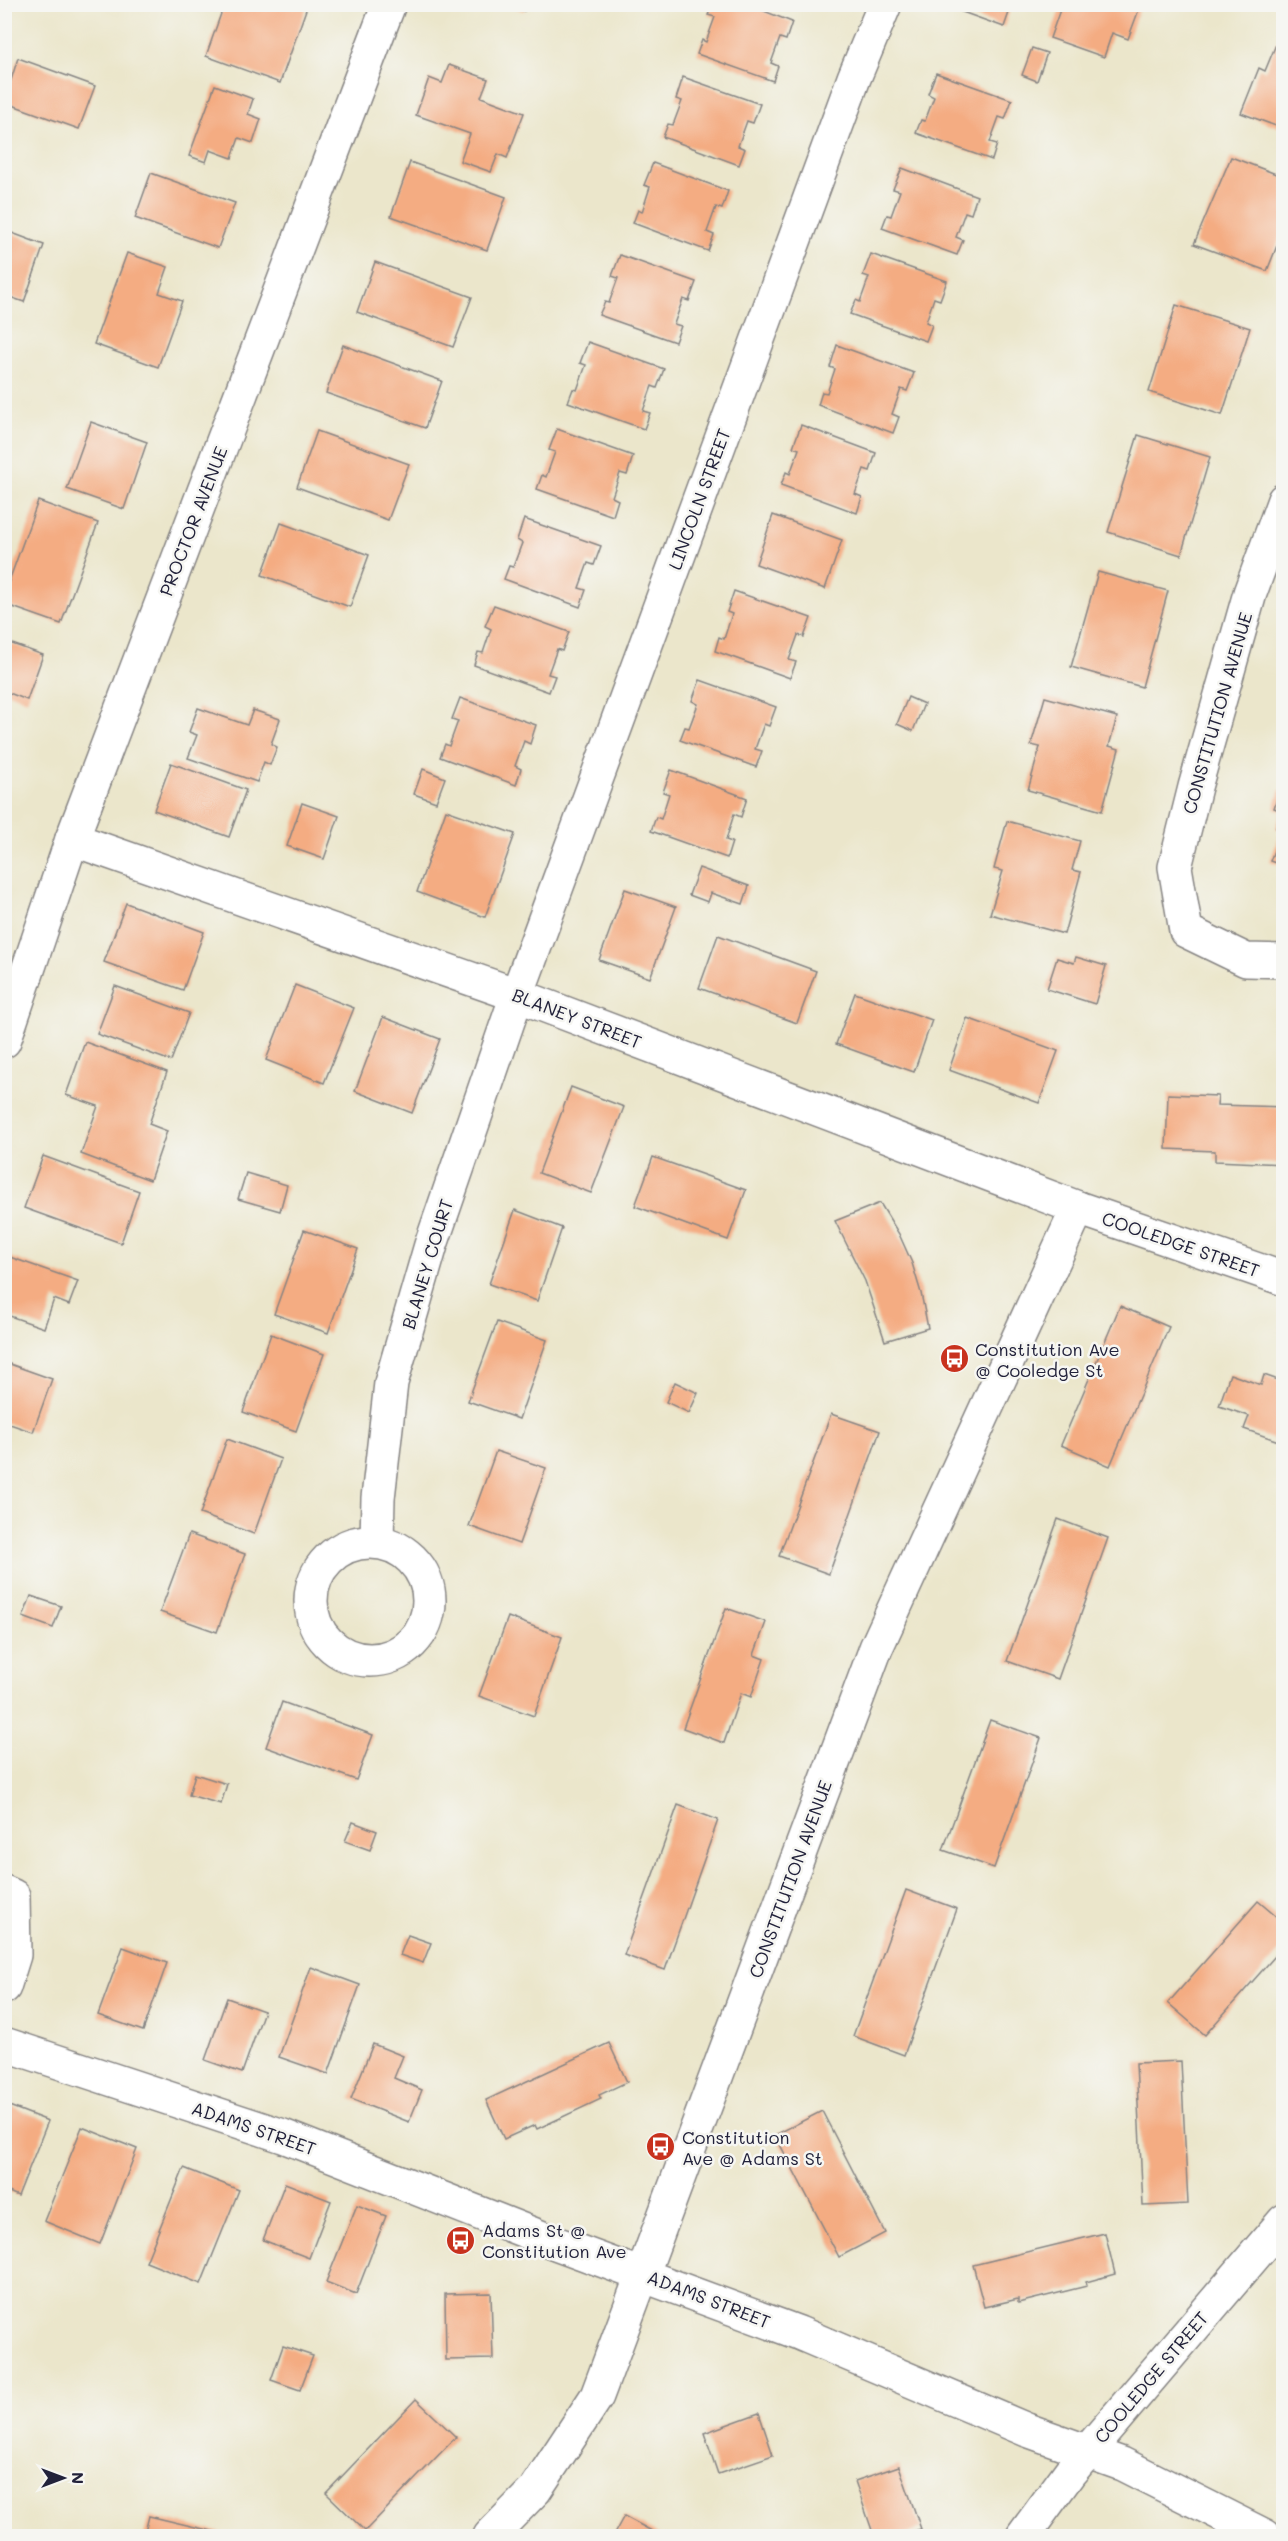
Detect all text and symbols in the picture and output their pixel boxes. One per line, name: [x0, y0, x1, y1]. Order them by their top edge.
street label: LINCOLN STREET: [662, 425, 736, 573]
street label: PROCTOR AVENUE: [153, 443, 233, 599]
street label: CONSTITUTION AVENUE: [1177, 609, 1257, 817]
street label: BLANEY STREET: [509, 982, 645, 1054]
street label: BLANEY COURT: [396, 1196, 458, 1332]
street label: COOLEDGE STREET: [1099, 1206, 1263, 1282]
place label: Constitution Ave @ Cooledge St: [975, 1337, 1120, 1382]
bus stop icon: Constitution Ave @ Cooledge St: [938, 1343, 970, 1375]
street label: CONSTITUTION AVENUE: [743, 1777, 837, 1981]
street label: ADAMS STREET: [189, 2096, 319, 2160]
place label: Constitution Ave @ Adams St: [682, 2125, 823, 2170]
bus stop icon: Constitution Ave @ Adams St: [645, 2131, 677, 2163]
place label: Adams St @ Constitution Ave: [482, 2218, 627, 2263]
bus stop icon: Adams St @ Constitution Ave: [445, 2224, 477, 2256]
street label: ADAMS STREET: [644, 2265, 774, 2333]
street label: COOLEDGE STREET: [1089, 2306, 1213, 2448]
north arrow: [33, 2448, 93, 2508]
text: N: [68, 2472, 89, 2484]

